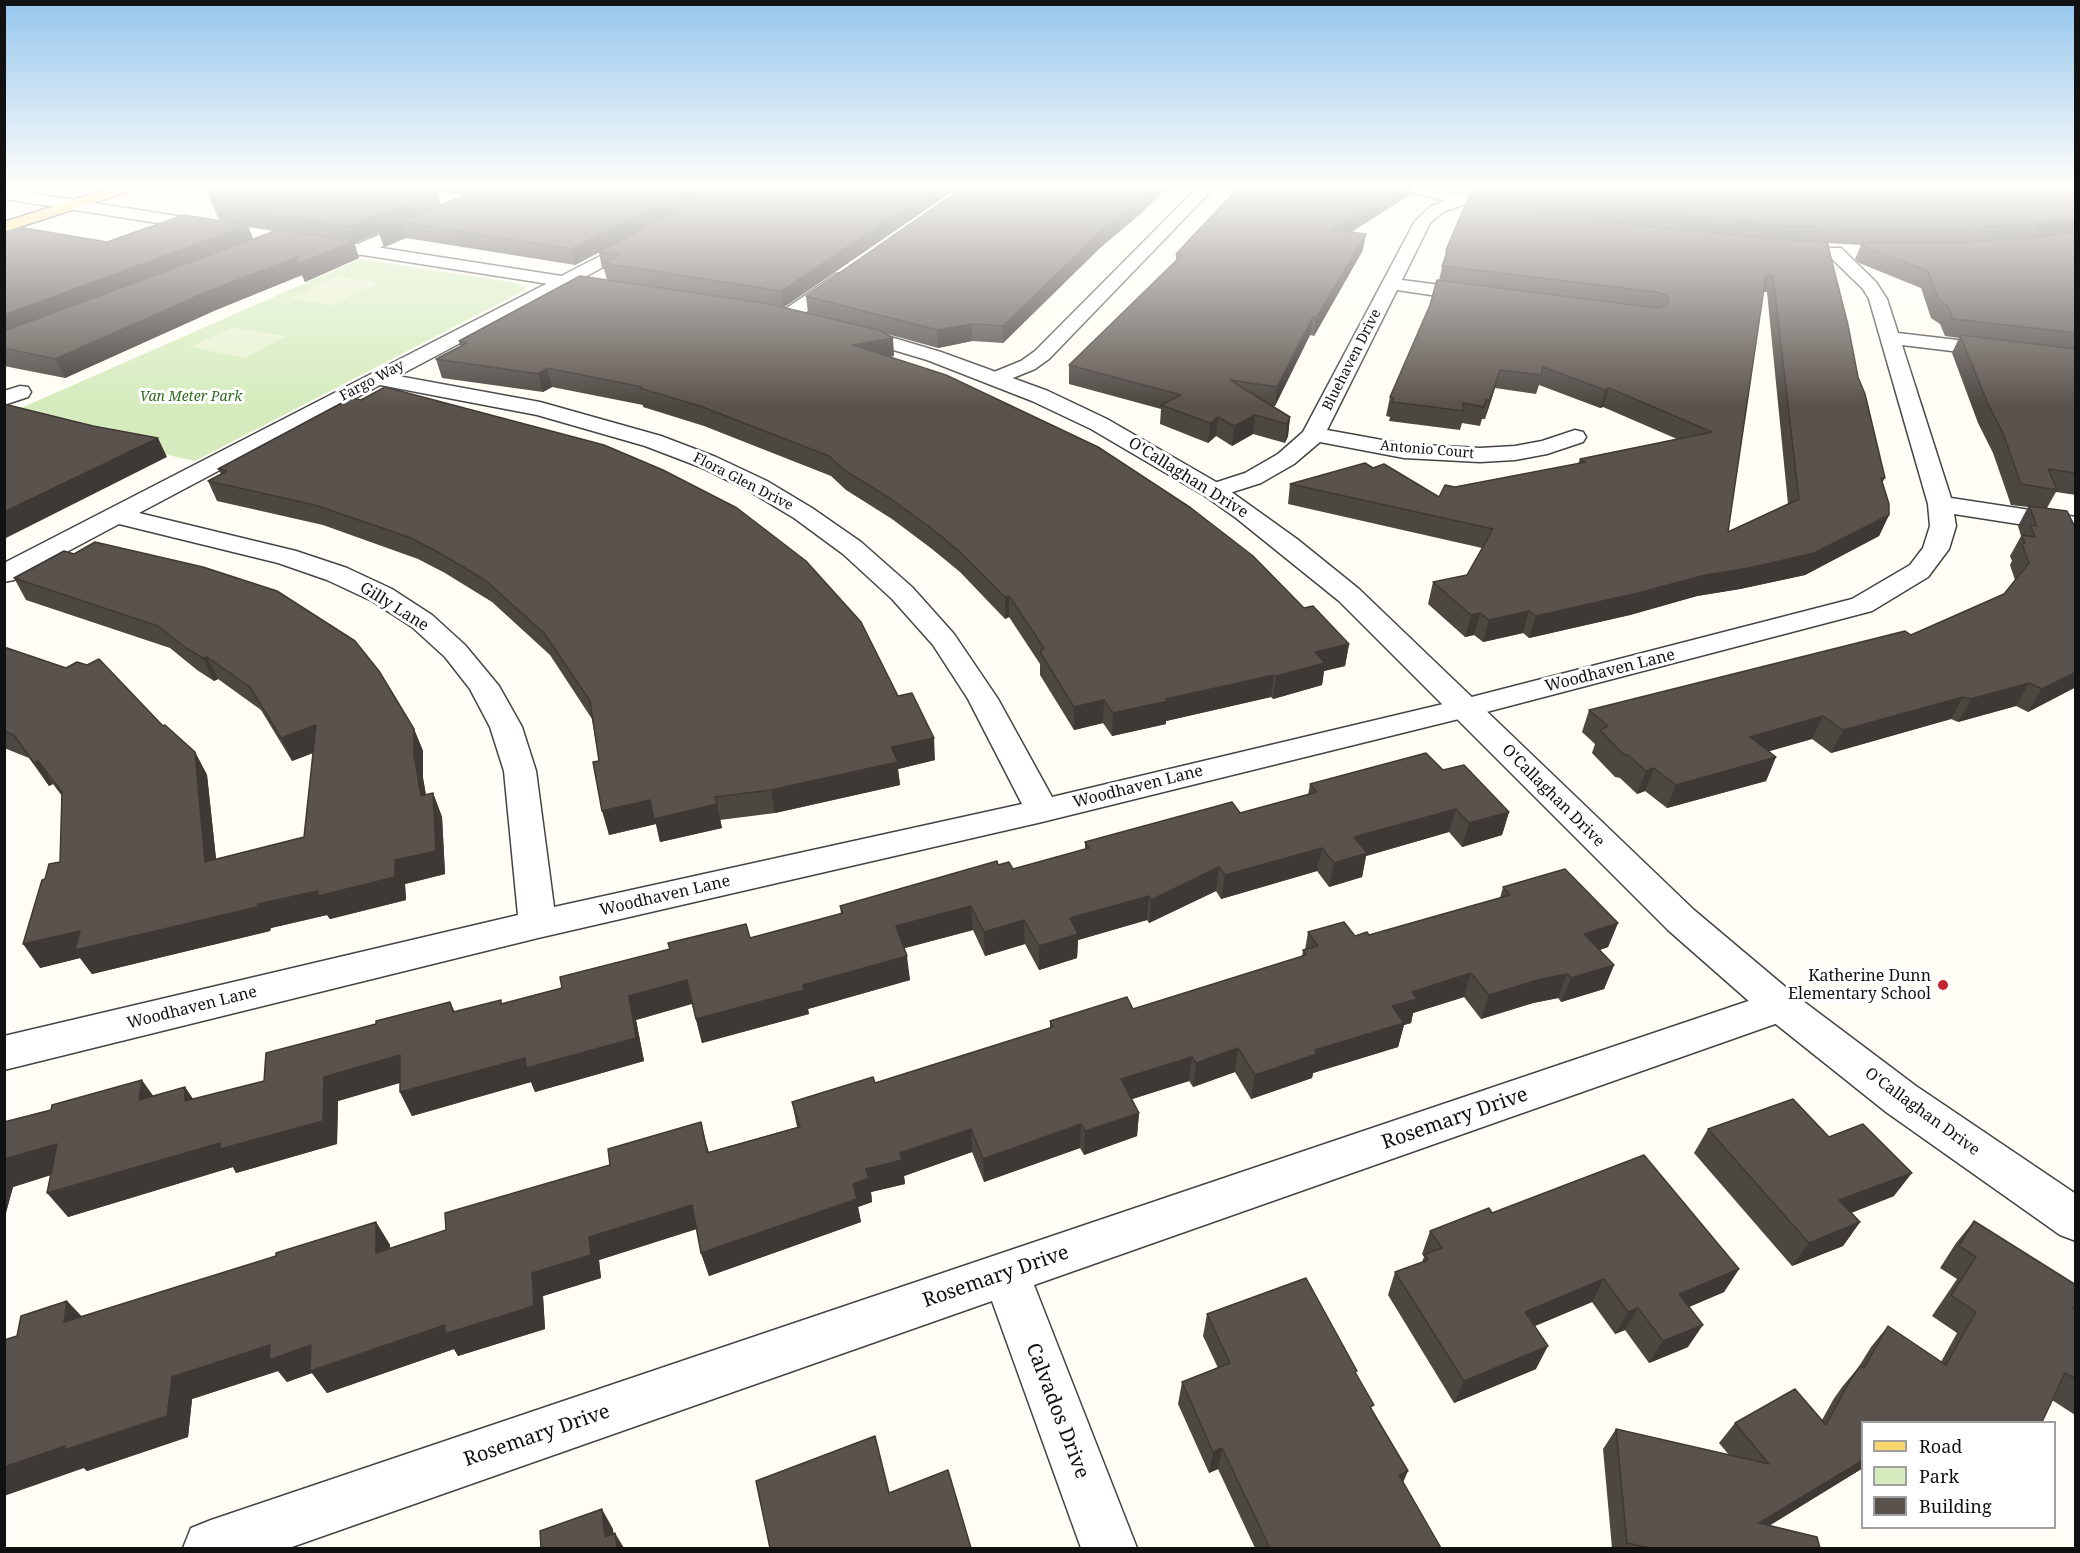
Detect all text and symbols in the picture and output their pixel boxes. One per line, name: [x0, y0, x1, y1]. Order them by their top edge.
street label: Bluehaven Drive: [1319, 306, 1385, 414]
street label: Fargo Way: [337, 357, 407, 405]
park label: Van Meter Park: [140, 389, 242, 405]
street label: O'Callaghan Drive: [1125, 433, 1251, 523]
street label: Antonio Court: [1379, 438, 1475, 462]
street label: Flora Glen Drive: [690, 450, 796, 514]
street label: Gilly Lane: [356, 578, 432, 636]
street label: Woodhaven Lane: [1543, 646, 1677, 696]
street label: O'Callaghan Drive: [1498, 741, 1608, 851]
street label: Woodhaven Lane: [1071, 762, 1205, 812]
street label: Woodhaven Lane: [598, 872, 732, 920]
place label: Katherine Dunn Elementary School: [1788, 966, 1931, 1004]
marker: Katherine Dunn Elementary School: [1936, 978, 1950, 992]
street label: Woodhaven Lane: [125, 983, 259, 1033]
street label: O'Callaghan Drive: [1861, 1064, 1983, 1160]
street label: Rosemary Drive: [1379, 1083, 1531, 1155]
street label: Rosemary Drive: [920, 1241, 1072, 1313]
street label: Calvados Drive: [1020, 1340, 1094, 1482]
street label: Rosemary Drive: [461, 1400, 613, 1472]
legend: [1861, 1421, 2056, 1529]
text: Road: [1919, 1434, 1962, 1458]
text: Park: [1919, 1464, 1959, 1488]
text: Building: [1919, 1494, 1992, 1518]

